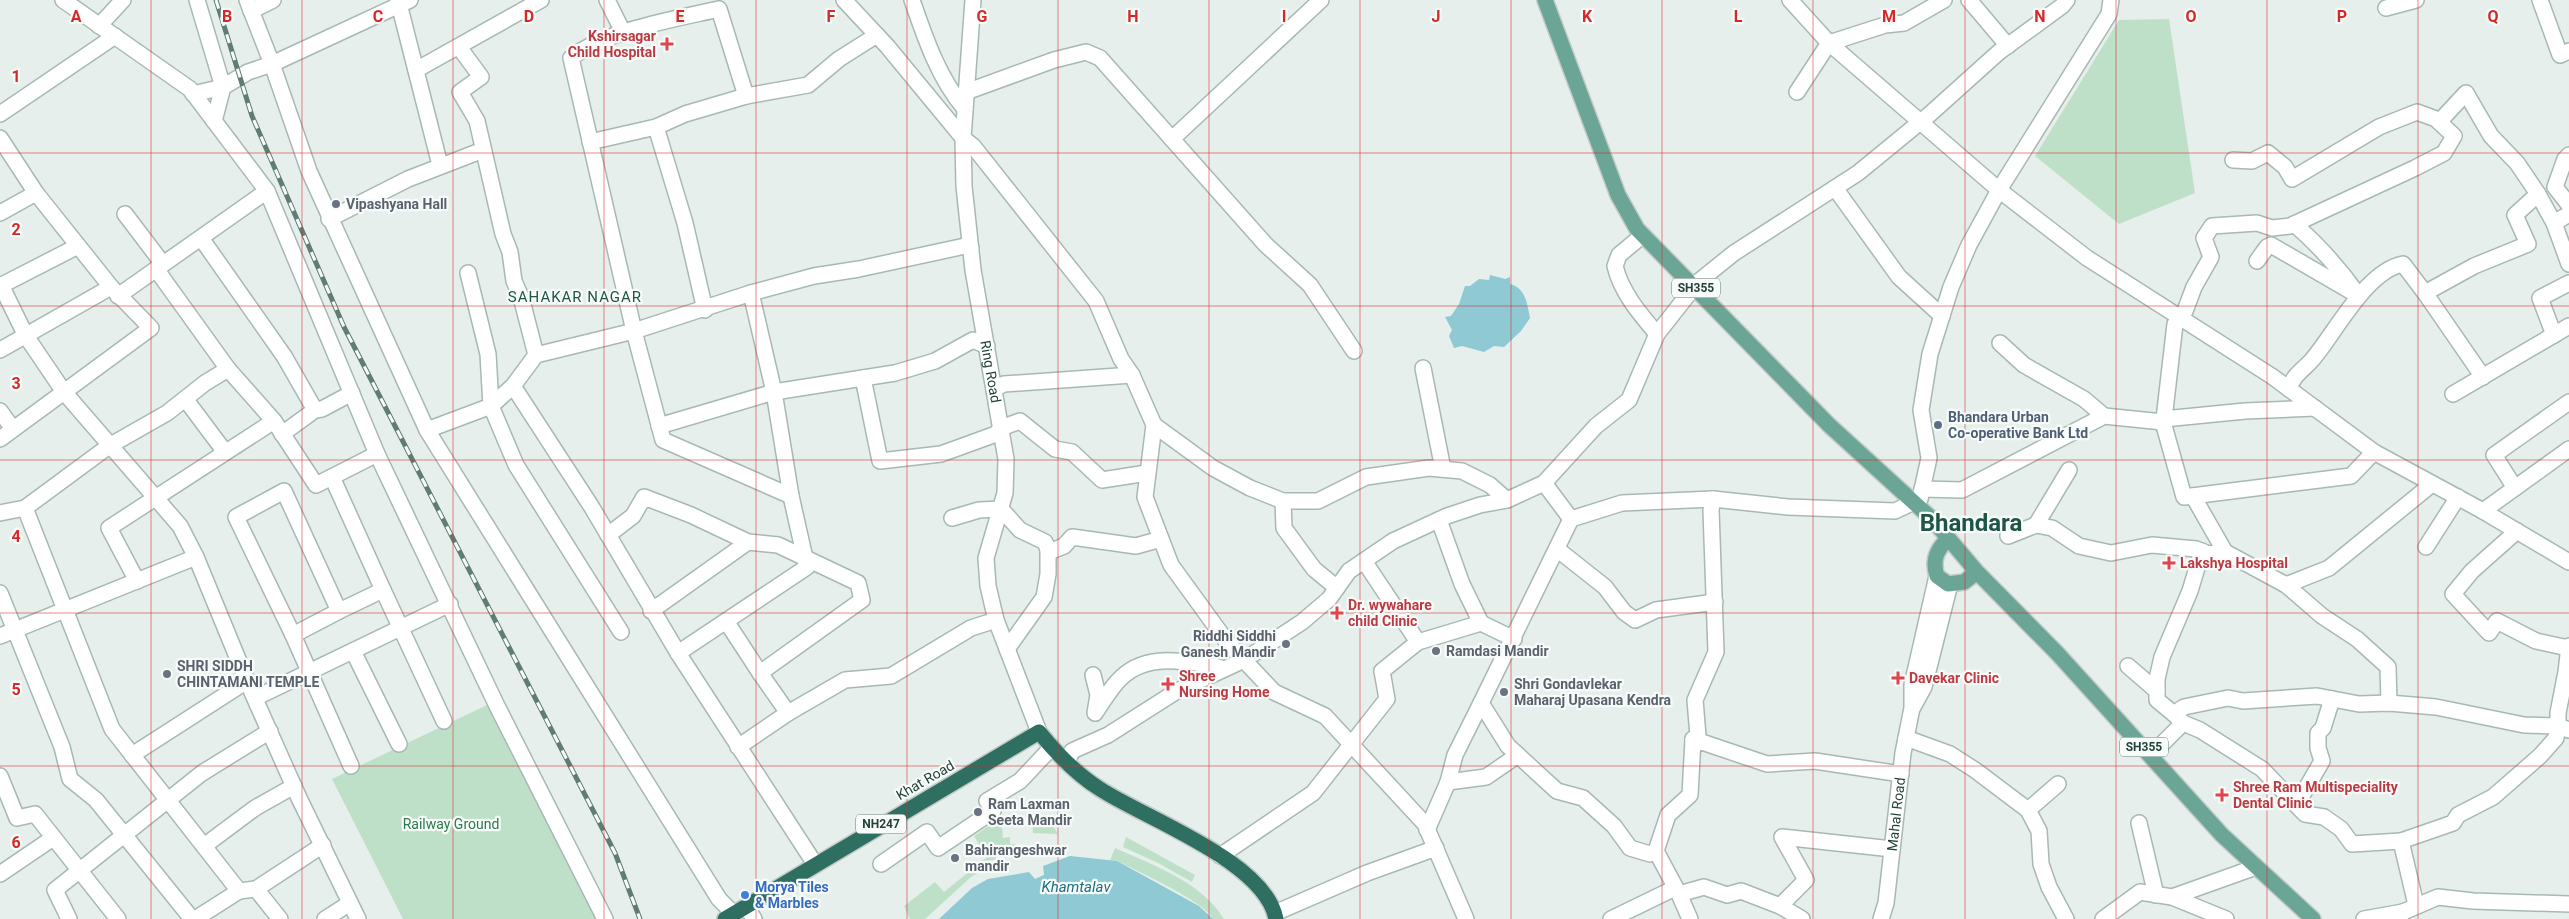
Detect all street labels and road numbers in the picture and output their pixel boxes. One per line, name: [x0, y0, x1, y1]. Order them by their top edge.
road number: SH355: [1672, 278, 1720, 298]
street label: Ring Road: [977, 339, 1004, 404]
road number: SH355: [2120, 738, 2168, 756]
street label: Khat Road: [893, 757, 957, 803]
street label: Mahal Road: [1884, 777, 1908, 852]
road number: NH247: [856, 814, 906, 834]

